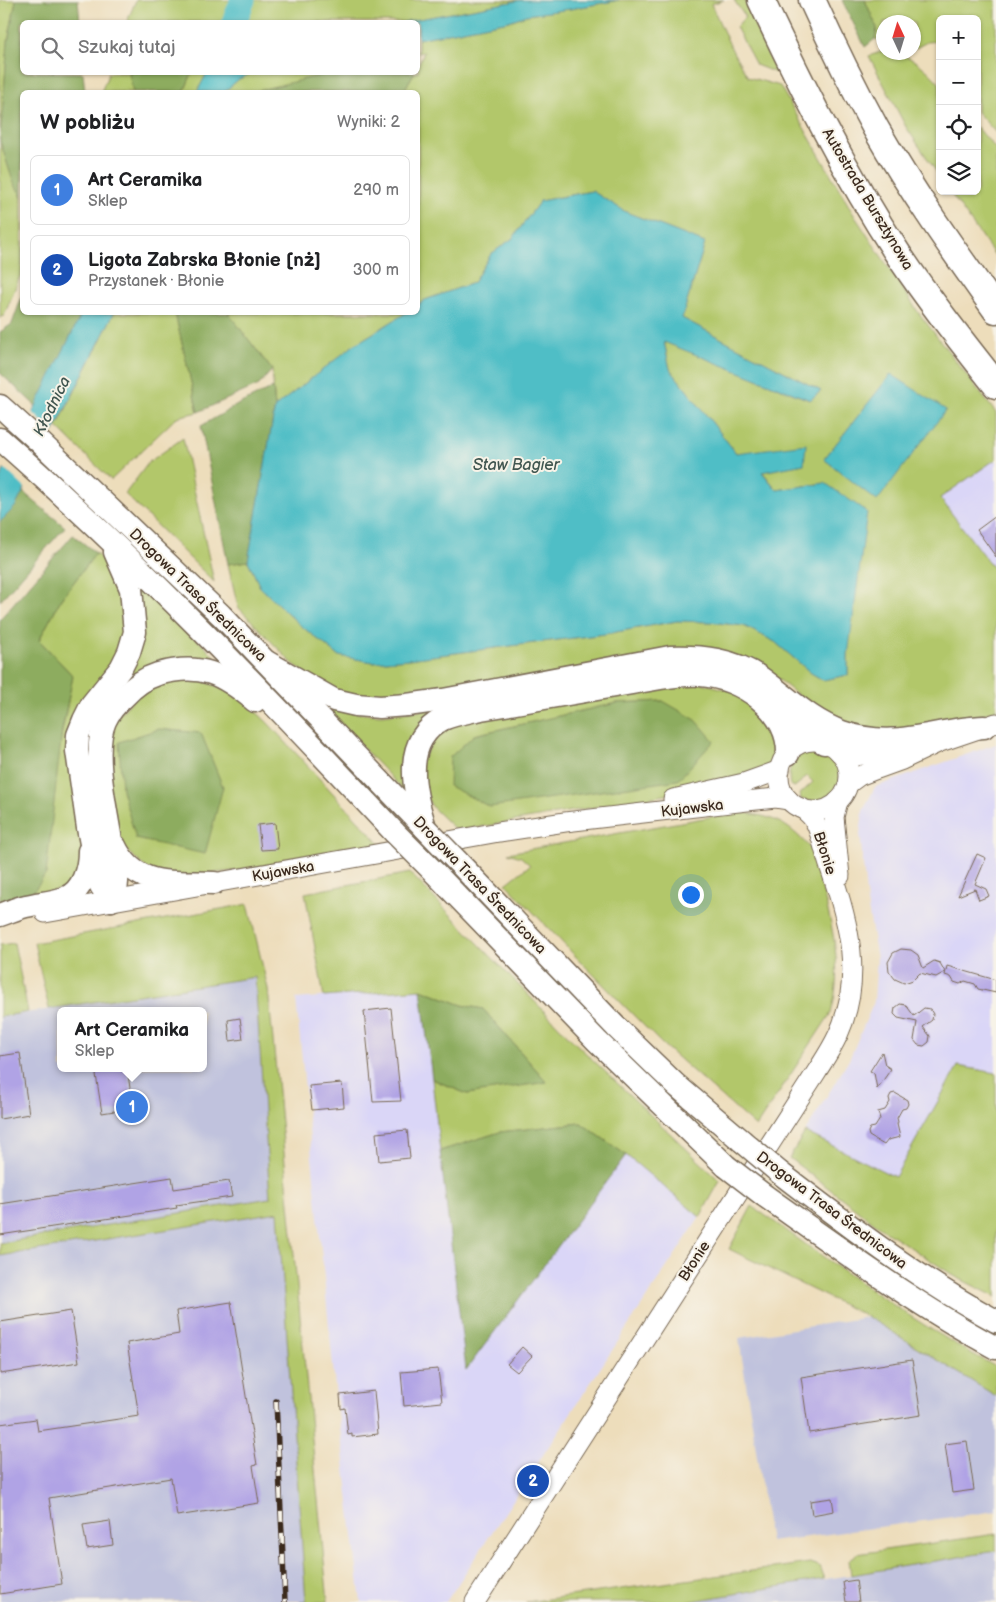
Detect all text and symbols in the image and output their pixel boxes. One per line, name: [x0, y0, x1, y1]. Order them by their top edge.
north arrow: [876, 15, 921, 60]
map controls: [936, 15, 981, 195]
button: +: [936, 15, 981, 60]
search box: [20, 20, 420, 75]
icon: search: [38, 34, 66, 62]
text: Szukaj tutaj: [78, 36, 175, 59]
button: −: [936, 60, 981, 105]
button: locate: [936, 105, 981, 150]
text: W pobliżu: [40, 110, 135, 135]
text: Wyniki: 2: [337, 113, 400, 132]
street label: Autostrada Bursztynowa: [818, 125, 917, 274]
button: layers: [936, 150, 981, 195]
text: Art Ceramika: [88, 169, 202, 192]
text: 1: [54, 181, 60, 200]
text: 290 m: [353, 181, 399, 200]
text: Sklep: [88, 192, 128, 211]
text: Ligota Zabrska Błonie [nż]: [88, 249, 321, 272]
text: 2: [52, 261, 62, 280]
text: 300 m: [353, 261, 399, 280]
text: Przystanek · Błonie: [88, 272, 224, 291]
water label: Kłodnica: [30, 374, 75, 440]
water label: Staw Bagier: [473, 456, 561, 475]
street label: Drogowa Trasa Średnicowa: [125, 525, 270, 666]
street label: Kujawska: [660, 795, 724, 822]
street label: Drogowa Trasa Średnicowa: [409, 813, 550, 958]
street label: Błonie: [809, 829, 840, 877]
street label: Kujawska: [250, 857, 316, 886]
your location: [678, 882, 704, 908]
popup: [57, 1007, 207, 1072]
text: Art Ceramika: [75, 1019, 189, 1042]
text: Sklep: [75, 1042, 115, 1061]
pin: 1: [116, 1088, 148, 1126]
street label: Drogowa Trasa Średnicowa: [753, 1148, 911, 1273]
street label: Błonie: [674, 1237, 714, 1285]
pin: 2: [517, 1462, 549, 1500]

